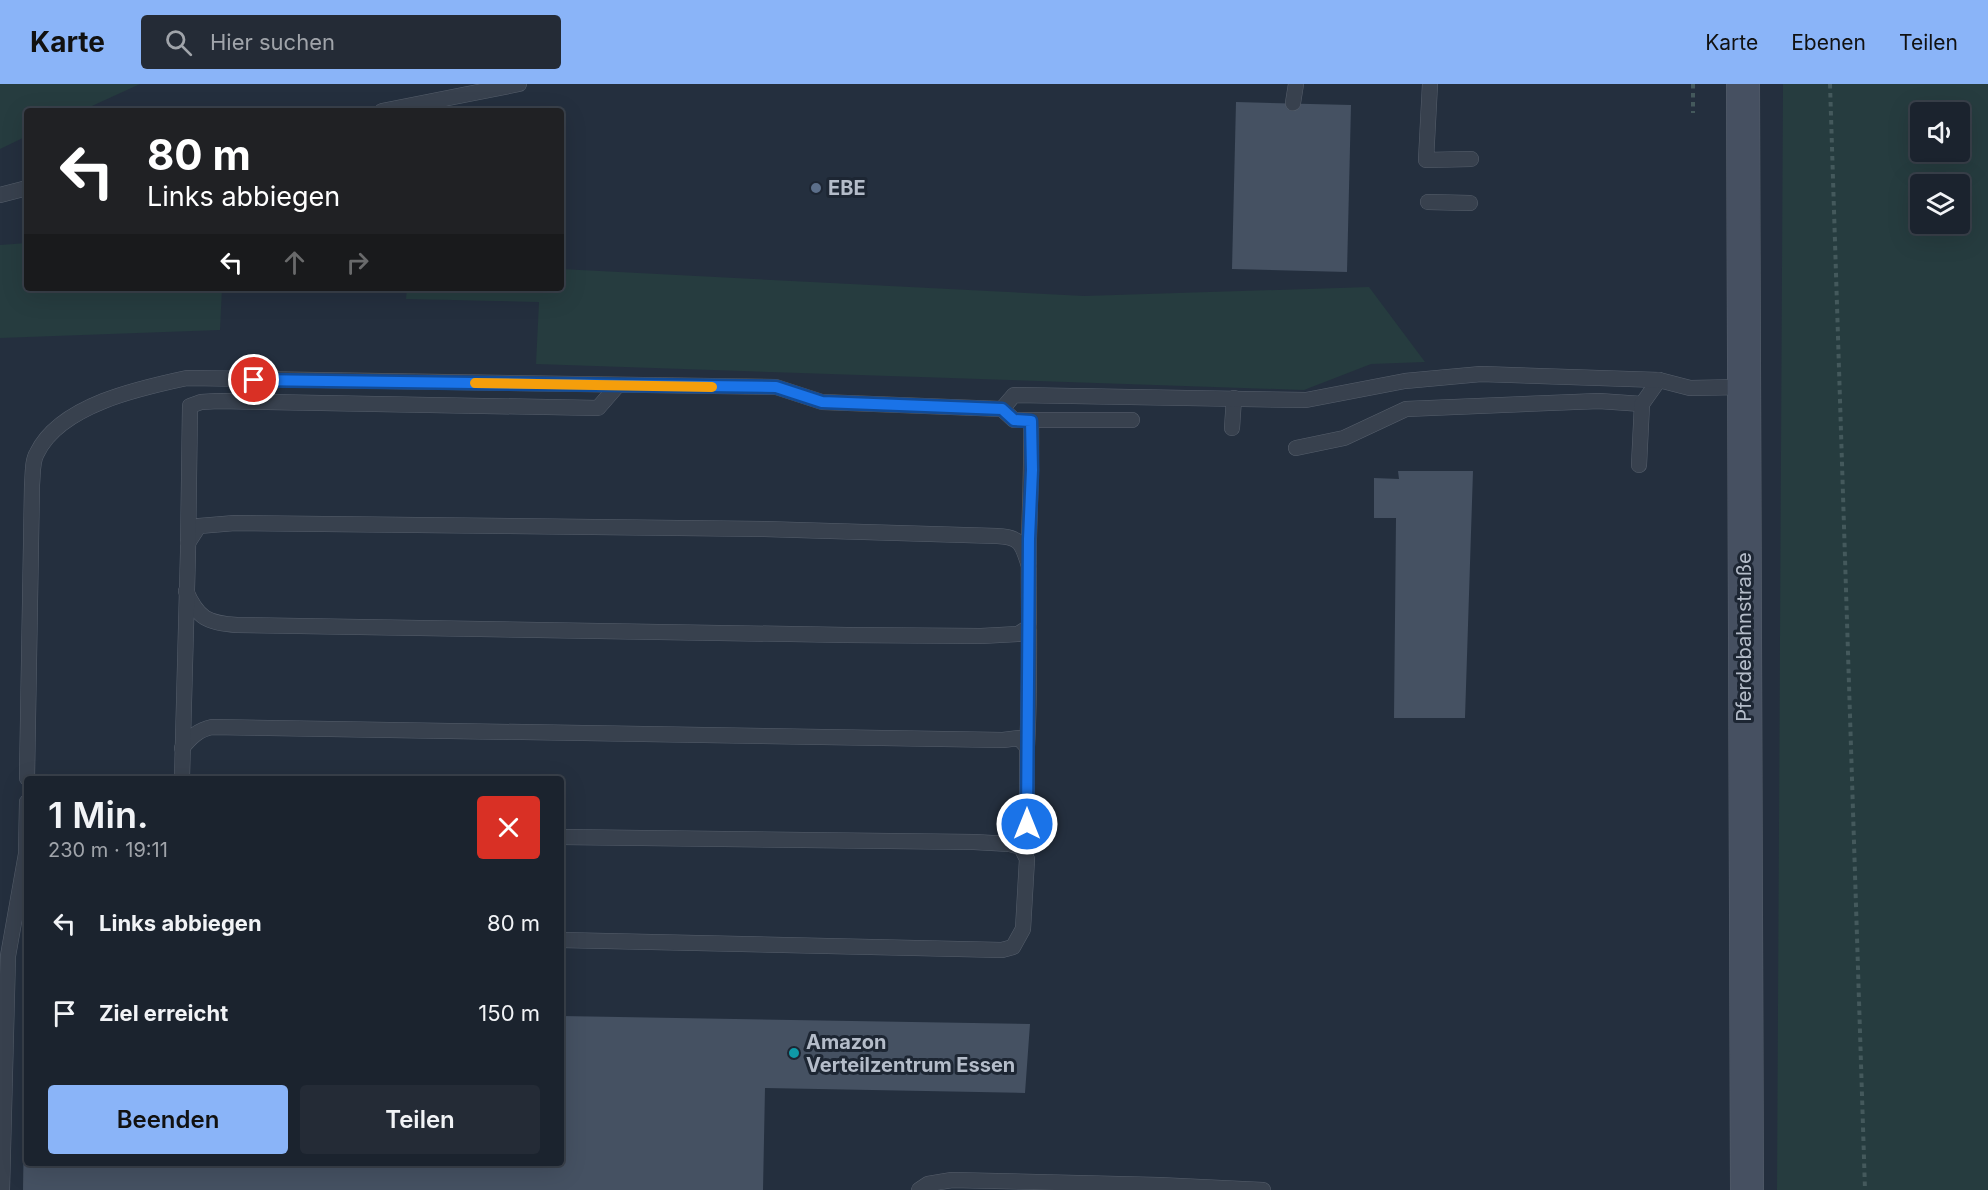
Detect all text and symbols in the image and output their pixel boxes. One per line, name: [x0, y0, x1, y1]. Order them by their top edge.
search box: [141, 15, 561, 69]
text: Karte: [30, 25, 105, 59]
icon: search: [162, 26, 195, 59]
text: Hier suchen: [210, 29, 335, 55]
text: Karte: [1705, 30, 1758, 55]
text: Ebenen: [1791, 30, 1866, 55]
text: Teilen: [1899, 30, 1958, 55]
map controls: [1910, 102, 1970, 234]
button: sound: [1910, 102, 1970, 162]
text: 80 m: [147, 129, 251, 180]
icon: left: [48, 132, 126, 210]
button: layers: [1910, 174, 1970, 234]
place label: EBE: [828, 176, 866, 200]
text: Links abbiegen: [147, 180, 340, 213]
marker: EBE: [809, 181, 823, 195]
icon: left: [215, 246, 248, 279]
icon: ahead: [278, 246, 311, 279]
icon: right: [341, 246, 374, 279]
pin: [228, 354, 279, 405]
icon: arrive: [237, 363, 270, 396]
street label: Pferdebahnstraße: [1732, 552, 1756, 722]
position arrow: [995, 792, 1059, 856]
text: 1 Min.: [48, 793, 148, 837]
button: close: [477, 796, 540, 859]
text: 230 m · 19:11: [48, 838, 168, 862]
icon: left: [48, 907, 81, 940]
text: Links abbiegen: [99, 910, 262, 936]
text: 80 m: [487, 910, 540, 936]
icon: arrive: [48, 997, 81, 1030]
text: Ziel erreicht: [99, 1000, 228, 1026]
text: 150 m: [478, 1000, 540, 1026]
place label: Amazon Verteilzentrum Essen: [806, 1030, 1015, 1077]
marker: Amazon Verteilzentrum Essen: [787, 1046, 801, 1060]
button: Beenden: [48, 1085, 288, 1154]
button: Teilen: [300, 1085, 540, 1154]

